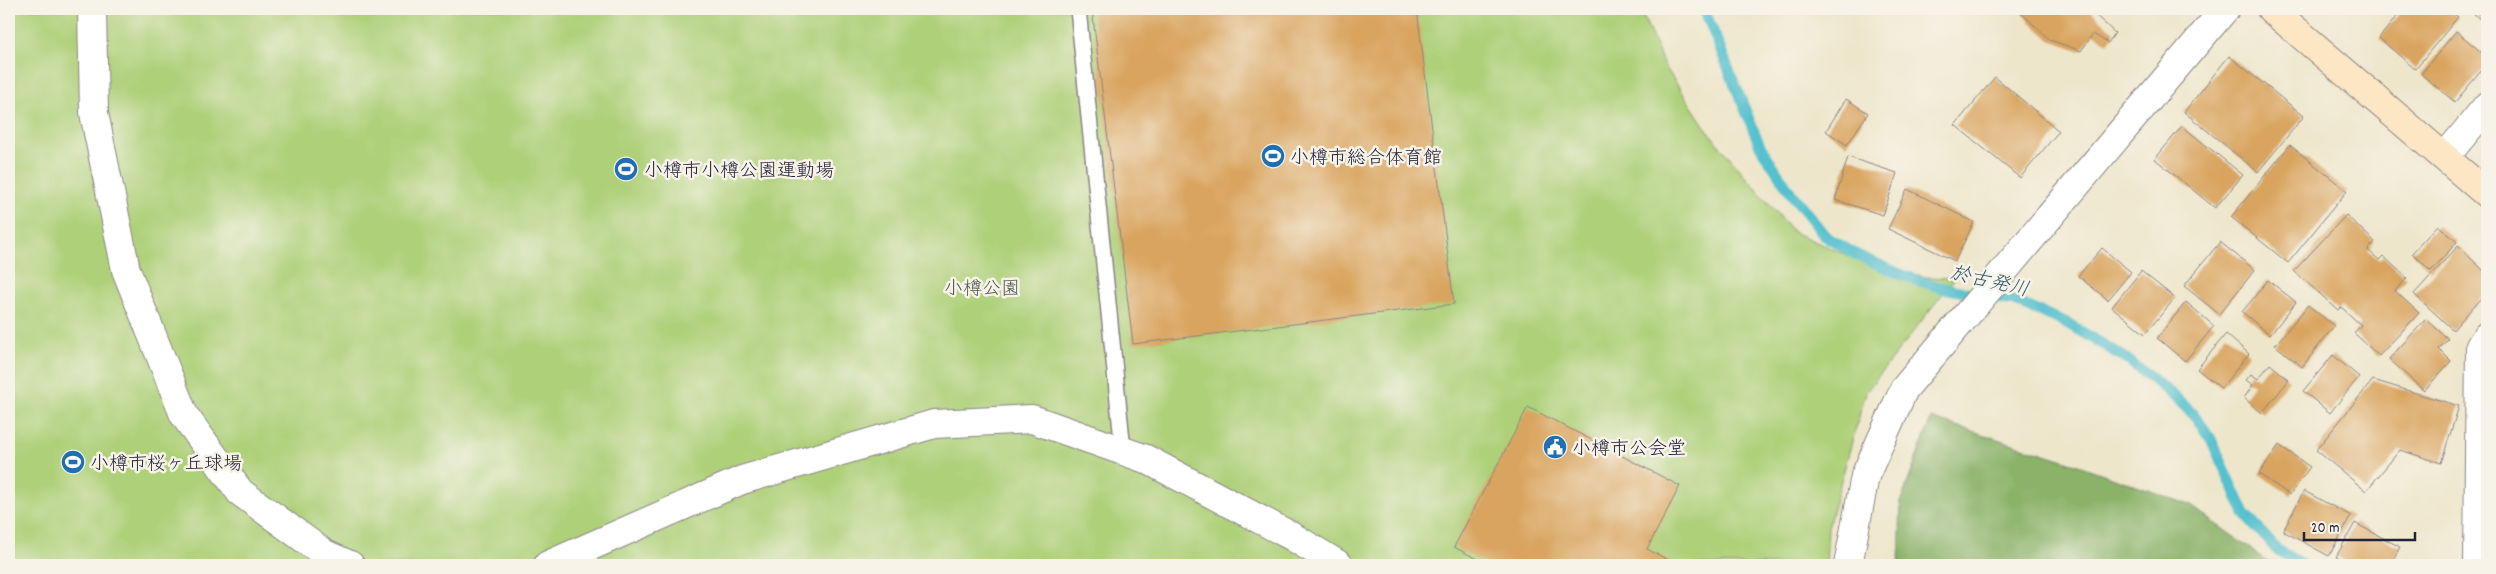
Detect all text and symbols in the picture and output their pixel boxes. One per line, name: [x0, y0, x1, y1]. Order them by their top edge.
sports icon: 小樽市総合体育館: [1260, 143, 1286, 169]
place label: 小樽市総合体育館: [1290, 146, 1442, 173]
sports icon: 小樽市小樽公園運動場: [613, 156, 639, 182]
place label: 小樽市小樽公園運動場: [644, 159, 834, 186]
water label: 於古発川: [1947, 260, 2031, 306]
park label: 小樽公園: [944, 277, 1020, 304]
public building icon: 小樽市公会堂: [1542, 434, 1568, 460]
place label: 小樽市公会堂: [1572, 437, 1686, 464]
sports icon: 小樽市桜ヶ丘球場: [60, 449, 86, 475]
place label: 小樽市桜ヶ丘球場: [90, 452, 242, 479]
scale bar: [2304, 509, 2415, 541]
text: 20 m: [2311, 518, 2339, 540]

